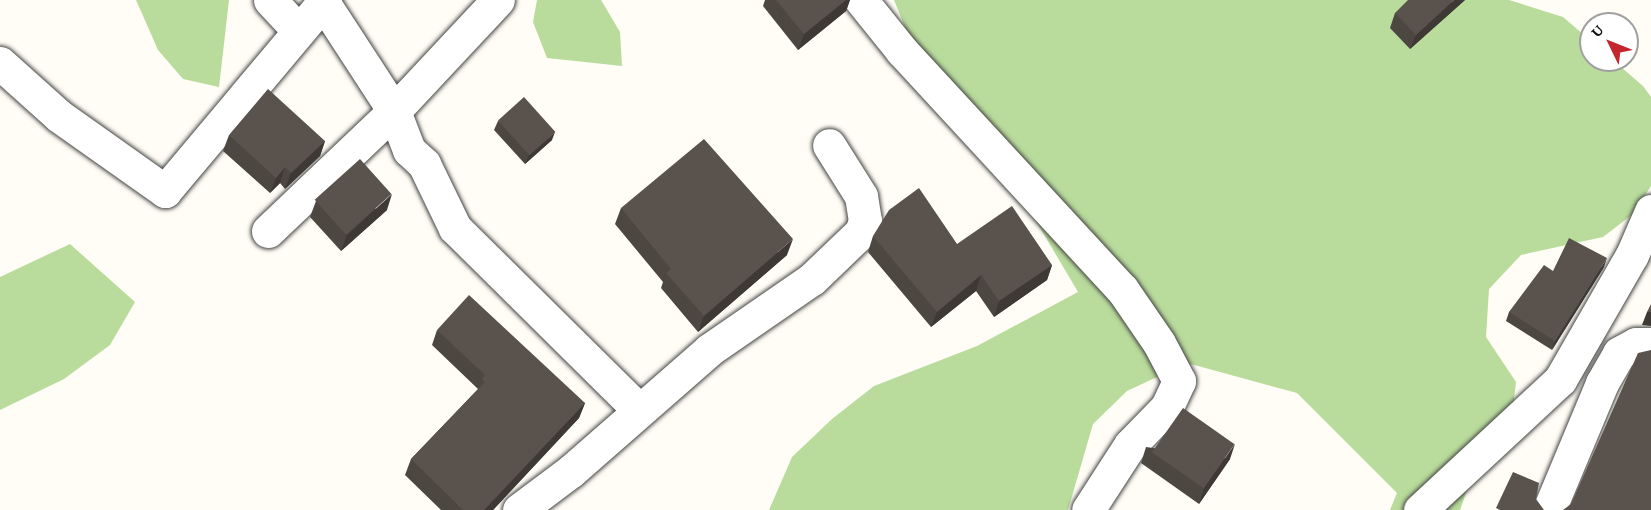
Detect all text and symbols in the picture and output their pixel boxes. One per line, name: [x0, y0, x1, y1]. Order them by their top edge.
north arrow: [1579, 12, 1639, 72]
text: U: [1587, 21, 1607, 41]

